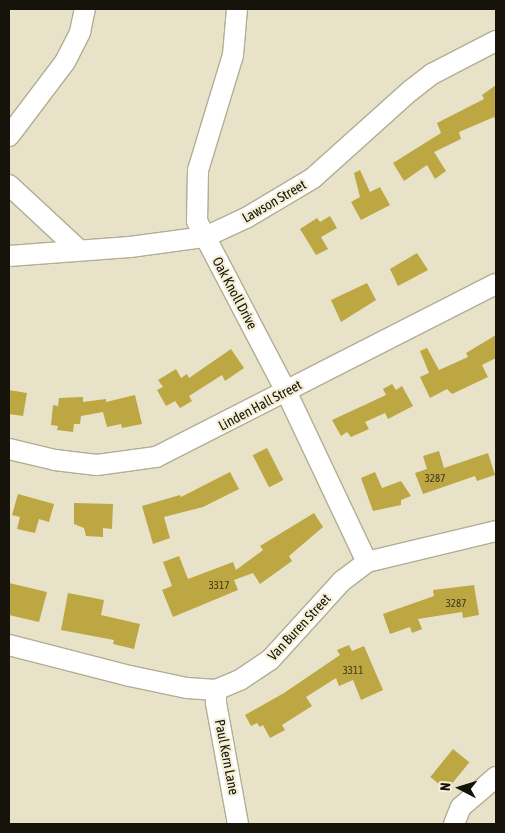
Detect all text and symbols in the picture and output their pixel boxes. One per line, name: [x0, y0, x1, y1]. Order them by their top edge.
street label: Lawson Street: [239, 176, 309, 226]
street label: Oak Knoll Drive: [209, 254, 261, 332]
street label: Linden Hall Street: [216, 376, 304, 434]
house number: 3287: [425, 471, 445, 485]
house number: 3317: [209, 578, 229, 592]
street label: Van Buren Street: [264, 590, 334, 664]
house number: 3287: [446, 596, 466, 610]
house number: 3311: [343, 663, 363, 677]
street label: Paul Kern Lane: [211, 718, 243, 796]
north arrow: [435, 763, 485, 813]
text: N: [437, 782, 453, 792]

